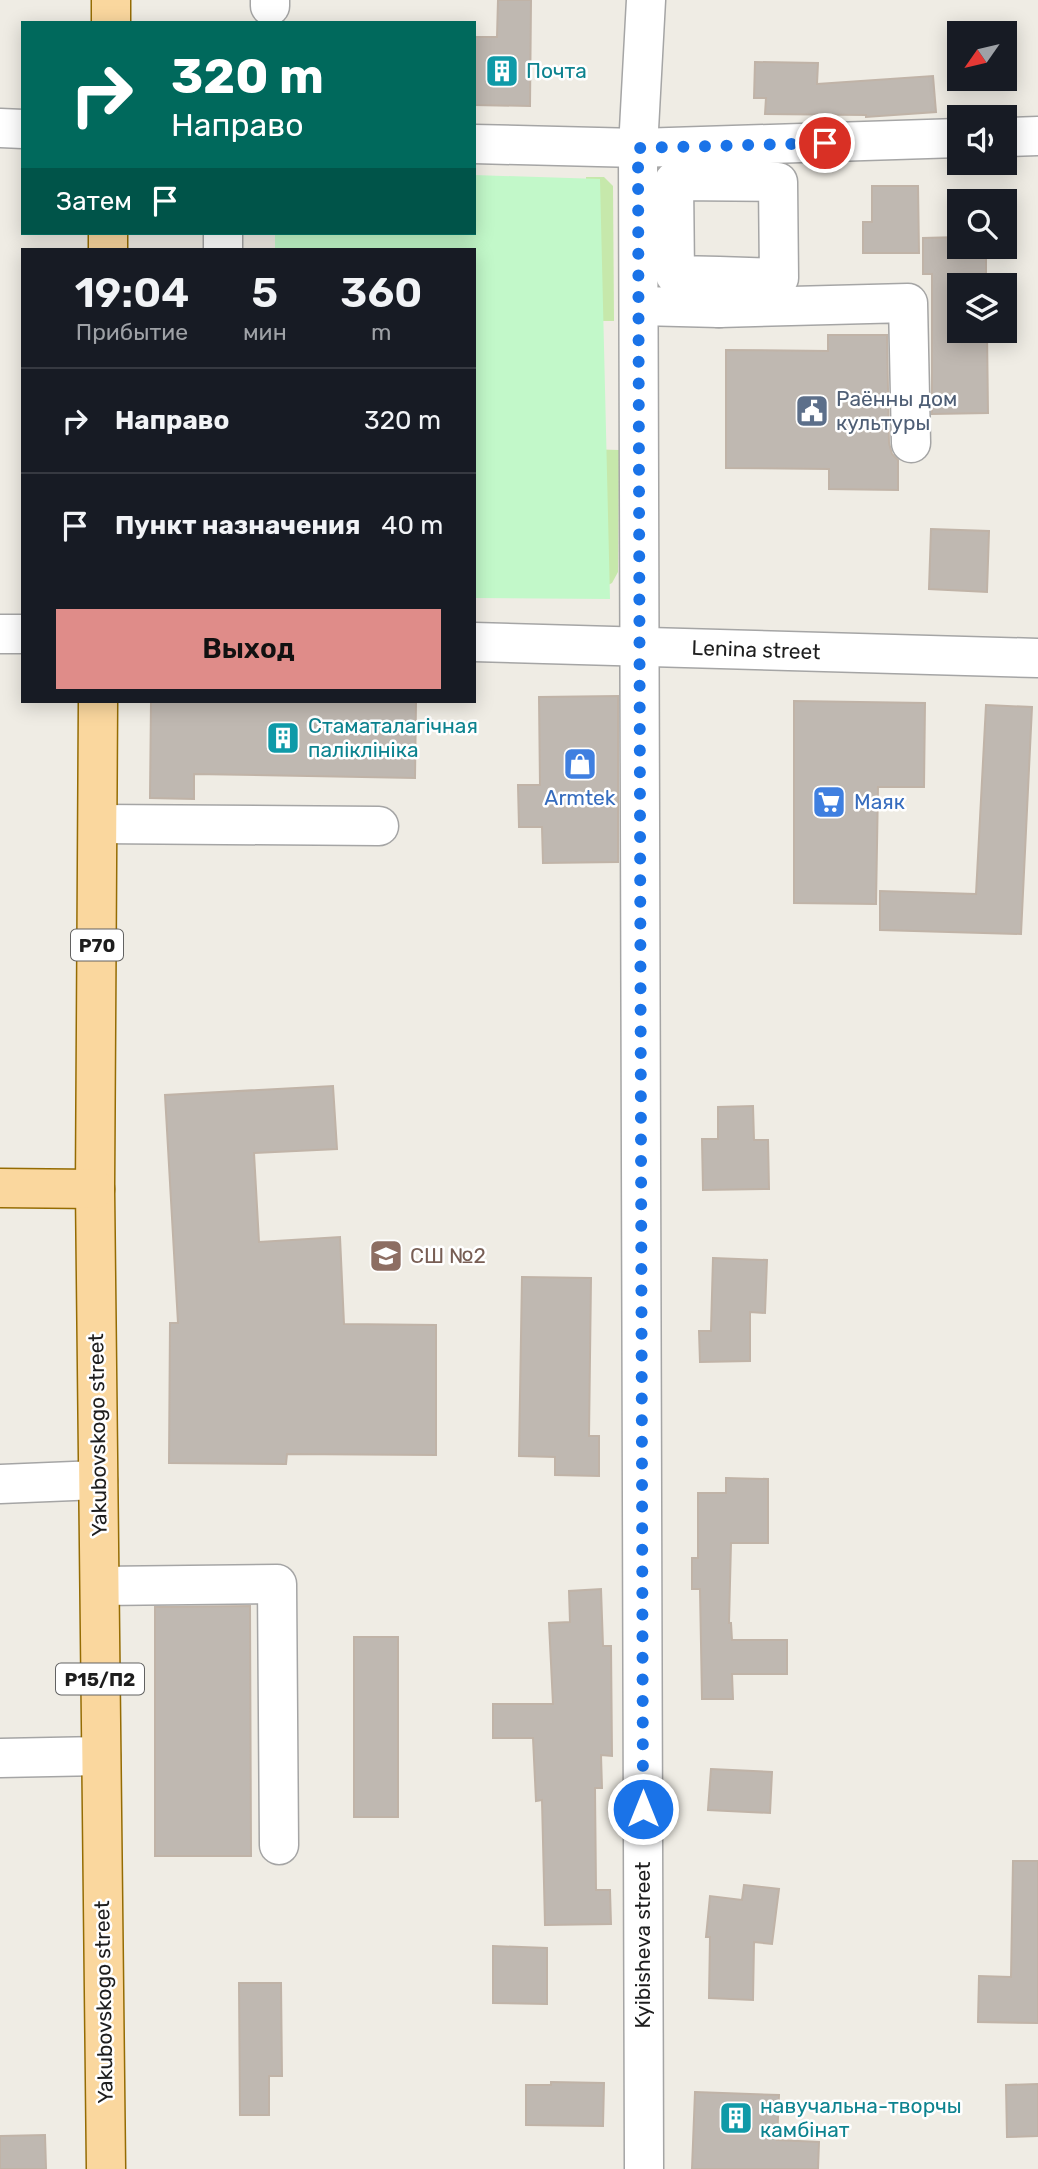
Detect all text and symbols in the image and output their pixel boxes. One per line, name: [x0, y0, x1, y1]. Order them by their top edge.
north arrow: [947, 21, 1017, 91]
map controls: [947, 21, 1017, 343]
text: 320 m: [171, 47, 324, 105]
icon: right: [56, 49, 147, 140]
building icon: Почта: [483, 52, 521, 90]
place label: Почта: [526, 58, 587, 83]
button: sound: [947, 105, 1017, 175]
text: Направо: [171, 106, 304, 144]
pin: [795, 113, 855, 173]
icon: arrive: [806, 124, 844, 162]
icon: arrive: [146, 182, 184, 220]
text: Затем: [56, 186, 132, 217]
button: search: [947, 189, 1017, 259]
text: 19:04: [75, 268, 189, 318]
text: 5: [252, 268, 278, 318]
text: 360: [340, 268, 422, 318]
button: layers: [947, 273, 1017, 343]
text: Прибытие: [76, 318, 188, 346]
text: мин: [243, 318, 287, 346]
text: m: [371, 318, 392, 346]
place label: Раённы дом культуры: [836, 386, 957, 435]
public building icon: Раённы дом культуры: [793, 392, 831, 430]
icon: right: [56, 402, 94, 440]
text: Направо: [115, 405, 229, 436]
text: 320 m: [364, 405, 441, 436]
icon: arrive: [56, 507, 94, 545]
text: Пункт назначения: [115, 510, 360, 541]
text: 40 m: [381, 510, 443, 541]
button: Выход: [56, 609, 441, 689]
street label: Lenina street: [691, 635, 821, 664]
place label: Стаматалагічная паліклініка: [308, 713, 478, 762]
building icon: Стаматалагічная паліклініка: [264, 719, 302, 757]
shop icon: Armtek: [561, 745, 599, 783]
supermarket icon: Маяк: [810, 783, 848, 821]
place label: Armtek: [544, 785, 616, 810]
place label: Маяк: [854, 789, 905, 814]
road number: Р70: [71, 930, 123, 960]
school or university icon: СШ №2: [367, 1237, 405, 1275]
place label: СШ №2: [410, 1243, 486, 1268]
street label: Yakubovskogo street: [83, 1333, 112, 1537]
road number: Р15/П2: [56, 1664, 144, 1694]
position arrow: [606, 1772, 680, 1846]
street label: Kyibisheva street: [630, 1862, 655, 2029]
street label: Yakubovskogo street: [89, 1900, 118, 2104]
place label: навучальна-творчы камбінат: [760, 2093, 962, 2142]
building icon: навучальна-творчы камбінат: [717, 2099, 755, 2137]

